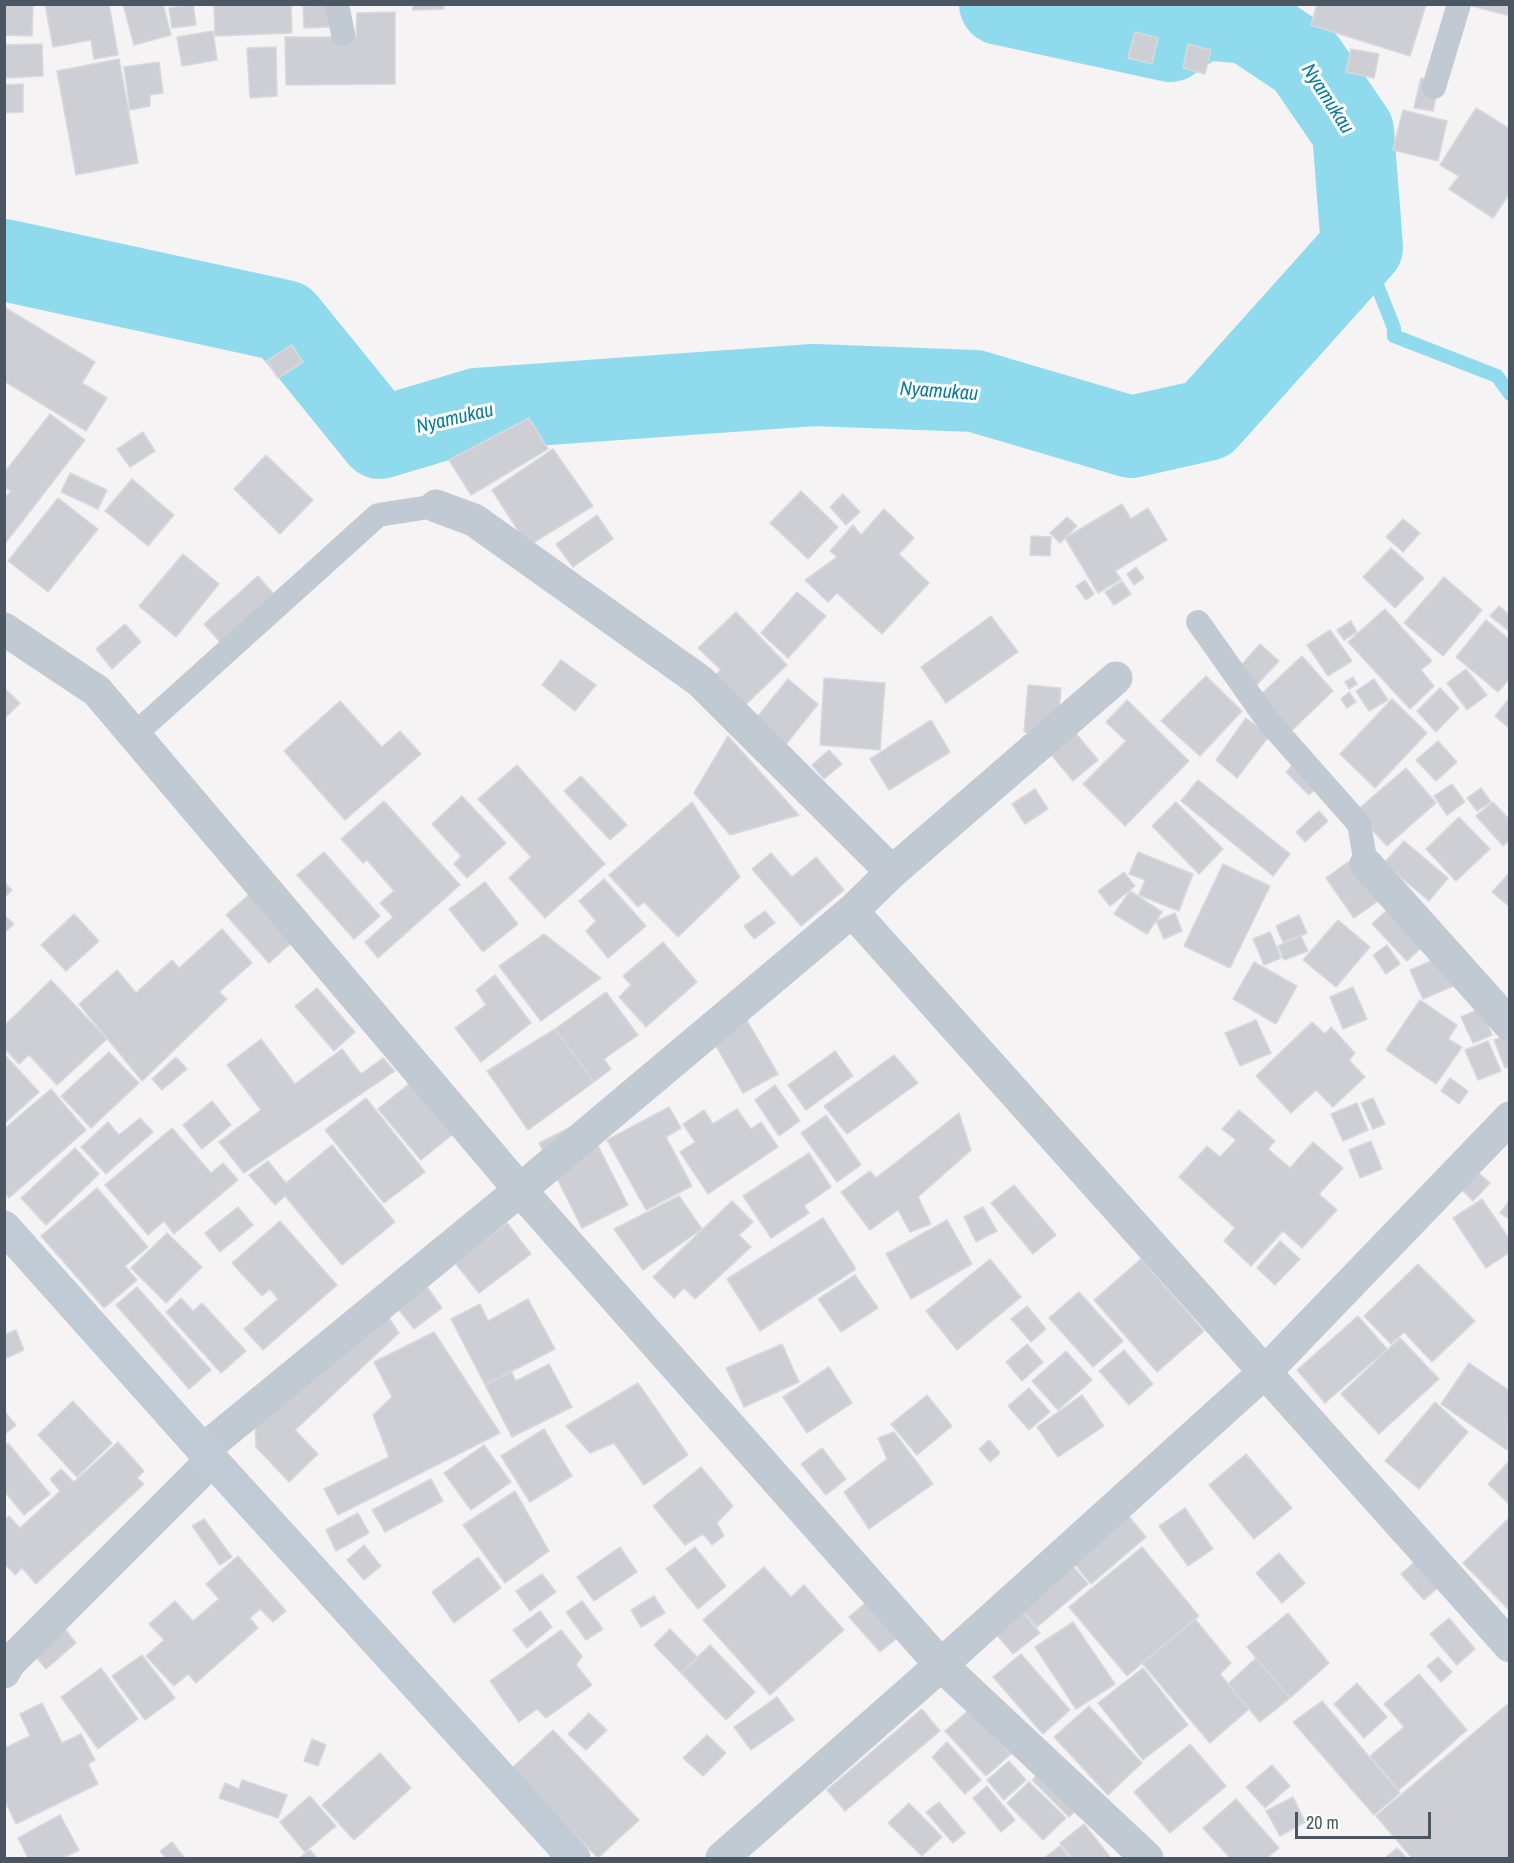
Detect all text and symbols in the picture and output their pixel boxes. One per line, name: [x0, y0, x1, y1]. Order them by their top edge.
water label: Nyamukau: [1296, 60, 1358, 138]
water label: Nyamukau: [899, 377, 979, 407]
water label: Nyamukau: [414, 398, 496, 440]
scale bar: [1298, 1800, 1434, 1838]
text: 20 m: [1306, 1810, 1339, 1835]

